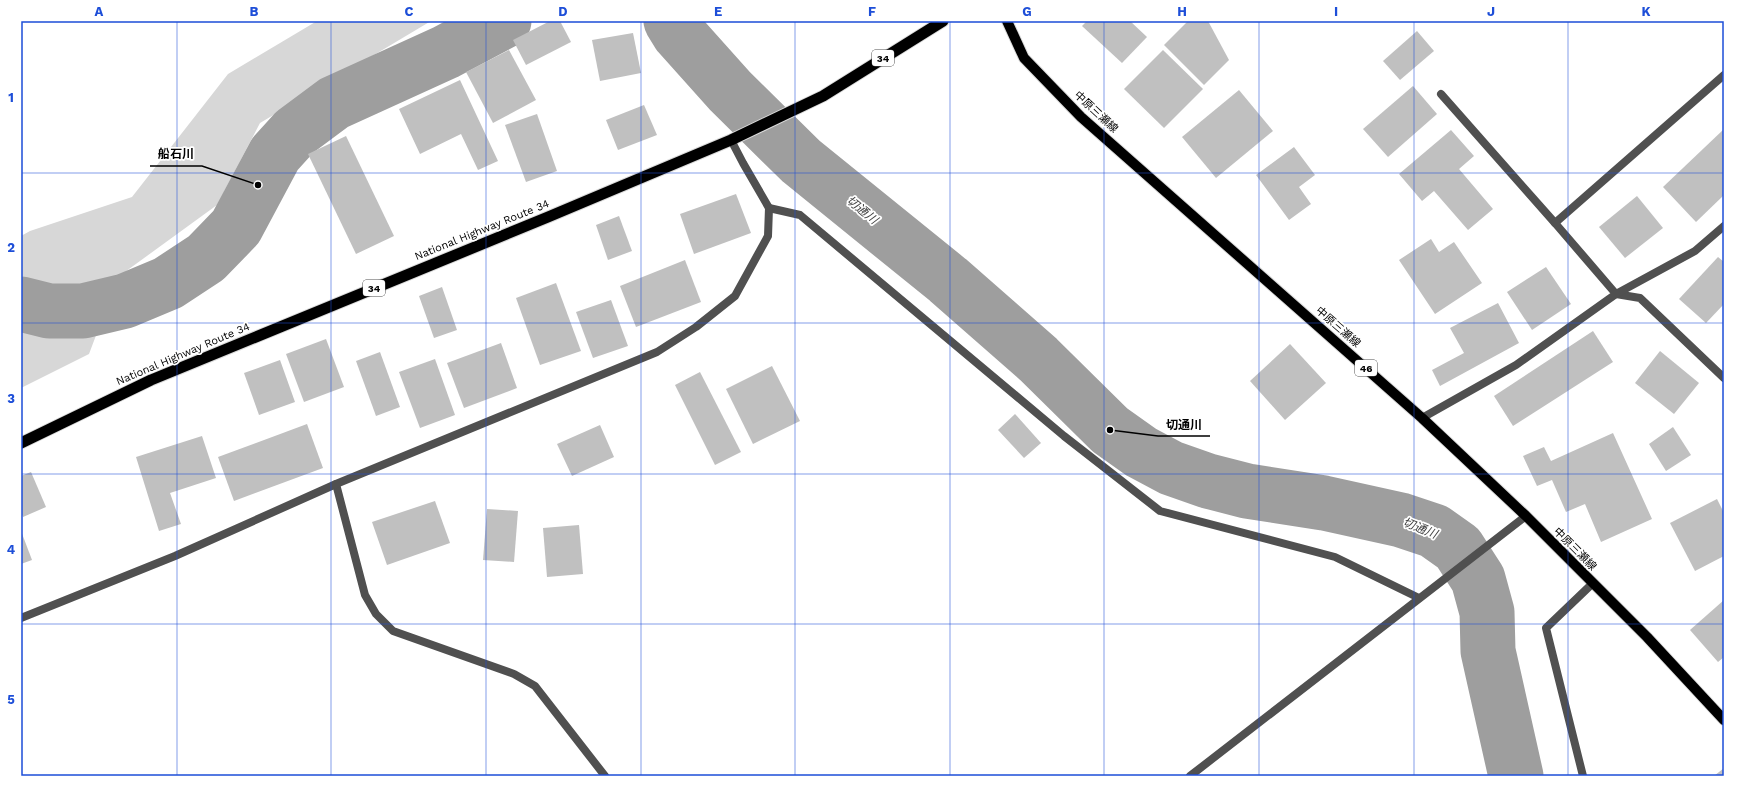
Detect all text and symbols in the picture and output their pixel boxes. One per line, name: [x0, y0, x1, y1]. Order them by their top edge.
text: A: [95, 4, 104, 19]
text: B: [250, 4, 259, 19]
text: C: [405, 4, 414, 19]
text: D: [558, 4, 568, 19]
text: E: [714, 4, 722, 19]
text: F: [868, 4, 876, 19]
text: G: [1022, 4, 1032, 19]
text: H: [1177, 4, 1187, 19]
text: I: [1334, 4, 1338, 19]
text: J: [1487, 4, 1495, 19]
text: K: [1641, 4, 1651, 19]
road number: 34: [872, 50, 894, 66]
street label: 中原三瀬線: [1071, 88, 1121, 136]
text: 1: [8, 90, 14, 105]
callout: 船石川: [150, 142, 202, 166]
text: 船石川: [158, 147, 194, 161]
water label: 切通川: [844, 193, 882, 228]
street label: National Highway Route 34: [413, 197, 551, 263]
text: 2: [7, 240, 15, 255]
road number: 34: [363, 280, 385, 296]
street label: 中原三瀬線: [1313, 304, 1363, 350]
street label: National Highway Route 34: [114, 320, 252, 388]
road number: 46: [1355, 360, 1377, 376]
text: 3: [7, 391, 15, 406]
callout: 切通川: [1158, 412, 1210, 436]
text: 切通川: [1166, 418, 1202, 432]
water label: 切通川: [1401, 515, 1441, 542]
street label: 中原三瀬線: [1551, 525, 1599, 573]
text: 4: [7, 542, 16, 557]
text: 5: [7, 692, 15, 707]

